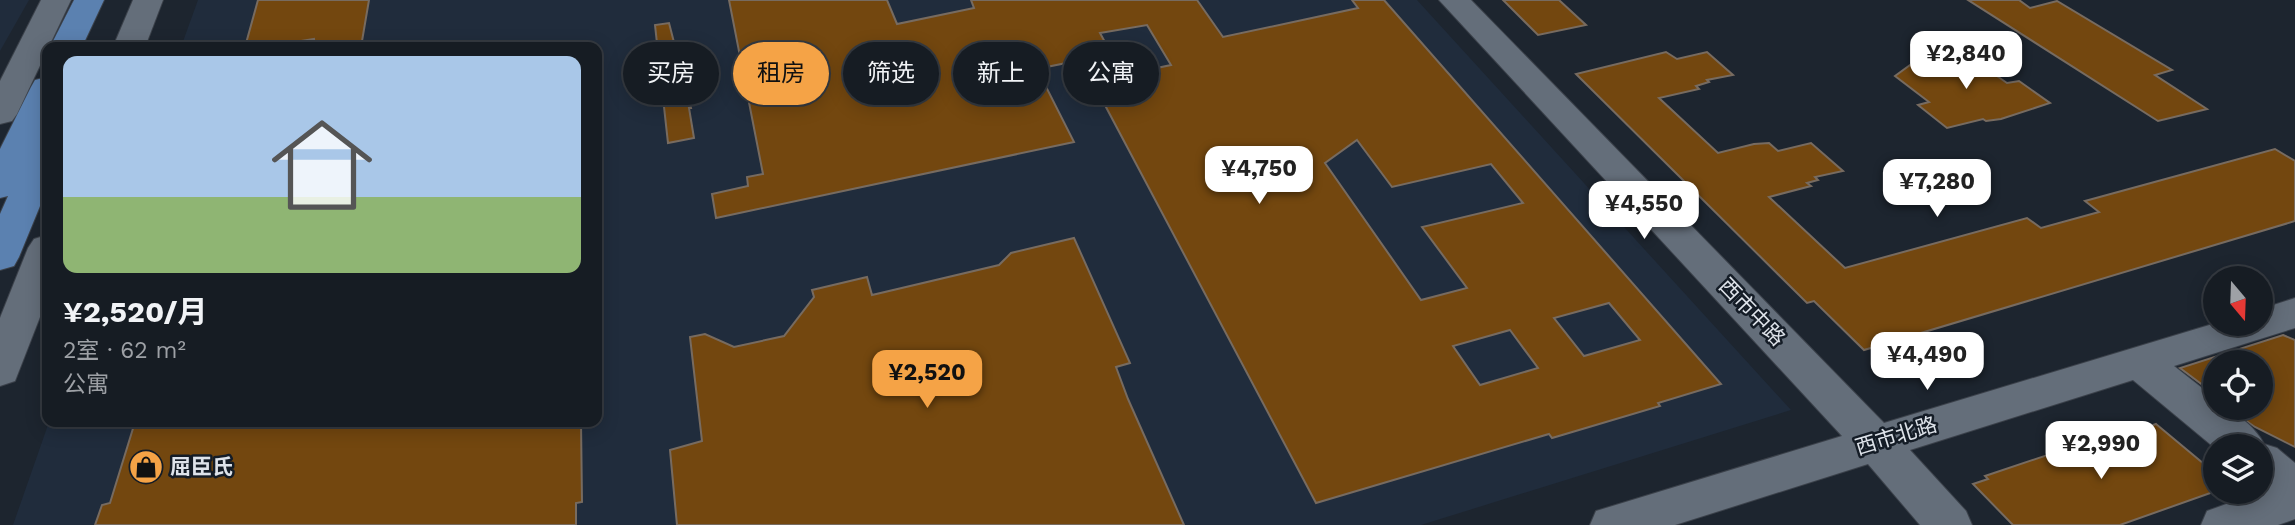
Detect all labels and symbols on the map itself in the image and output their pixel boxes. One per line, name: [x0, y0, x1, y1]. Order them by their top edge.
pin: ¥2,840: [1909, 32, 2023, 91]
pin: ¥4,750: [1202, 146, 1316, 206]
pin: ¥7,280: [1880, 160, 1994, 219]
pin: ¥4,550: [1587, 182, 1701, 241]
north arrow: [2203, 266, 2273, 336]
street label: 西市中路: [1714, 273, 1791, 351]
pin: ¥4,490: [1870, 332, 1984, 392]
pin: ¥2,520: [870, 350, 984, 410]
street label: 西市北路: [1852, 411, 1940, 460]
pin: ¥2,990: [2044, 421, 2158, 481]
shop icon: 屈臣氏: [127, 448, 165, 486]
place label: 屈臣氏: [170, 454, 233, 479]

